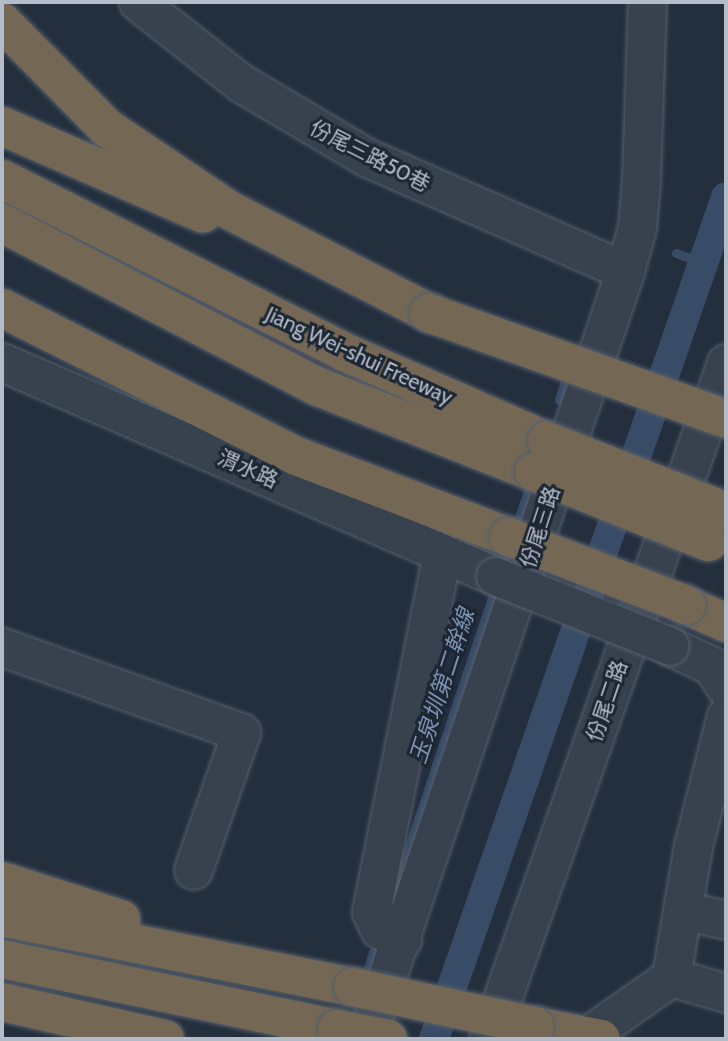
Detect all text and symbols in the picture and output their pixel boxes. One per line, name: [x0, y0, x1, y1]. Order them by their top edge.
street label: 份尾三路50巷: [306, 115, 434, 197]
street label: Jiang Wei-shui Freeway: [262, 302, 456, 410]
street label: 渭水路: [214, 445, 282, 493]
street label: 份尾三路: [515, 483, 565, 571]
water label: 玉泉圳第二幹線: [404, 605, 480, 767]
street label: 份尾二路: [581, 657, 633, 745]

